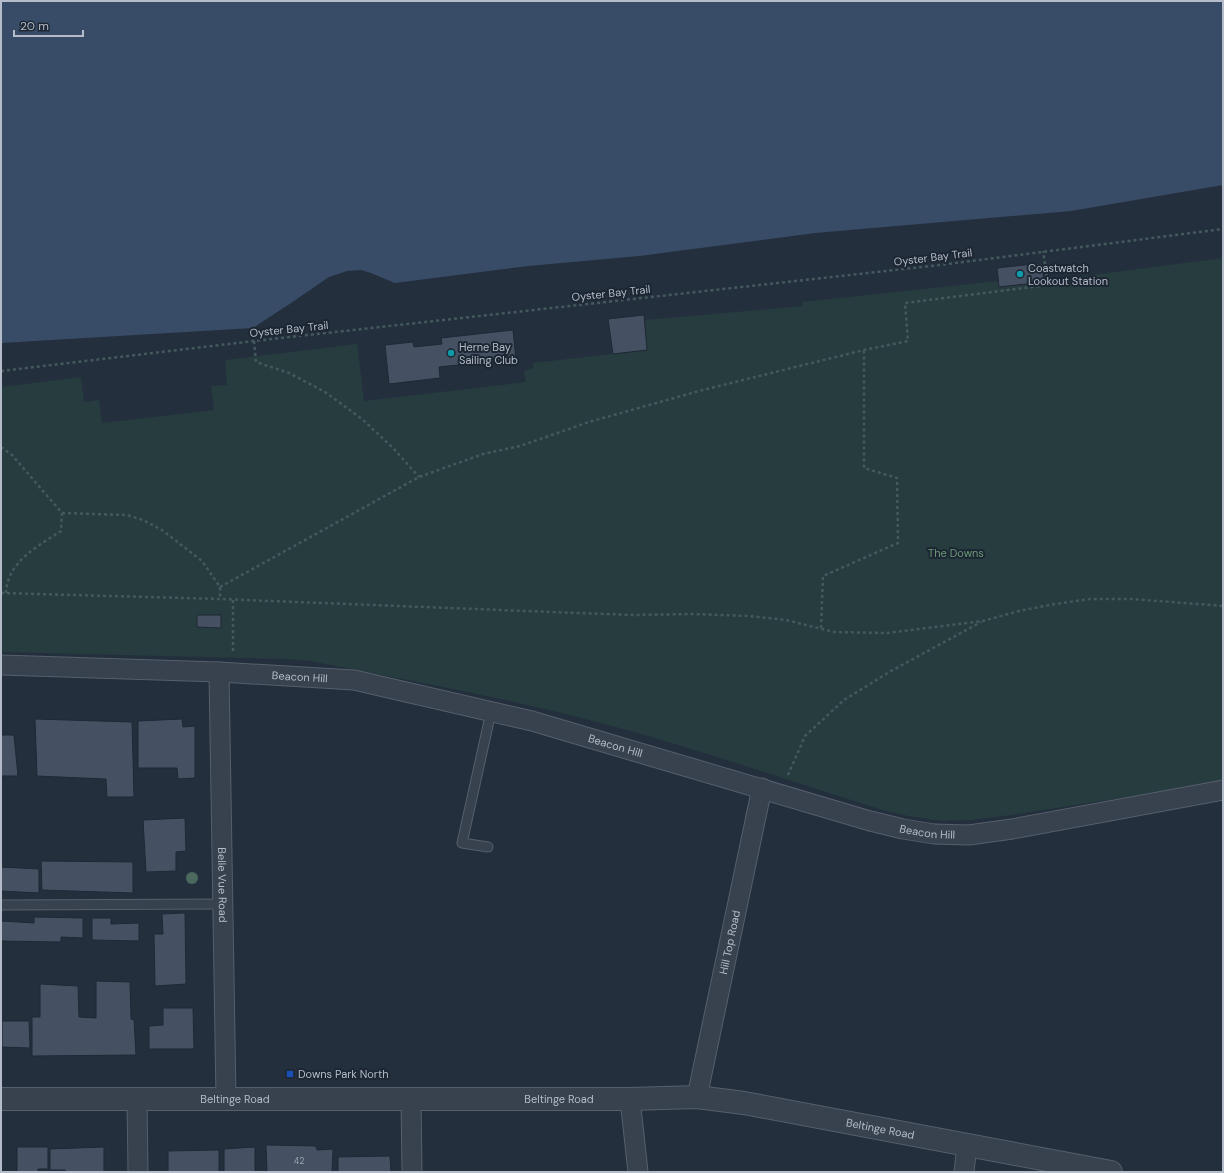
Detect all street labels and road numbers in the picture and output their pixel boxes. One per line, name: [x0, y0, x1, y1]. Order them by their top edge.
street label: Oyster Bay Trail: [893, 245, 973, 269]
street label: Oyster Bay Trail: [571, 282, 651, 304]
street label: Oyster Bay Trail: [249, 318, 329, 340]
street label: Beacon Hill: [271, 668, 328, 685]
street label: Beacon Hill: [587, 731, 644, 760]
street label: Beacon Hill: [898, 821, 955, 842]
street label: Belle Vue Road: [215, 847, 230, 923]
street label: Hill Top Road: [716, 909, 743, 976]
street label: Beltinge Road: [200, 1092, 270, 1106]
street label: Beltinge Road: [524, 1092, 594, 1106]
street label: Beltinge Road: [845, 1115, 916, 1142]

